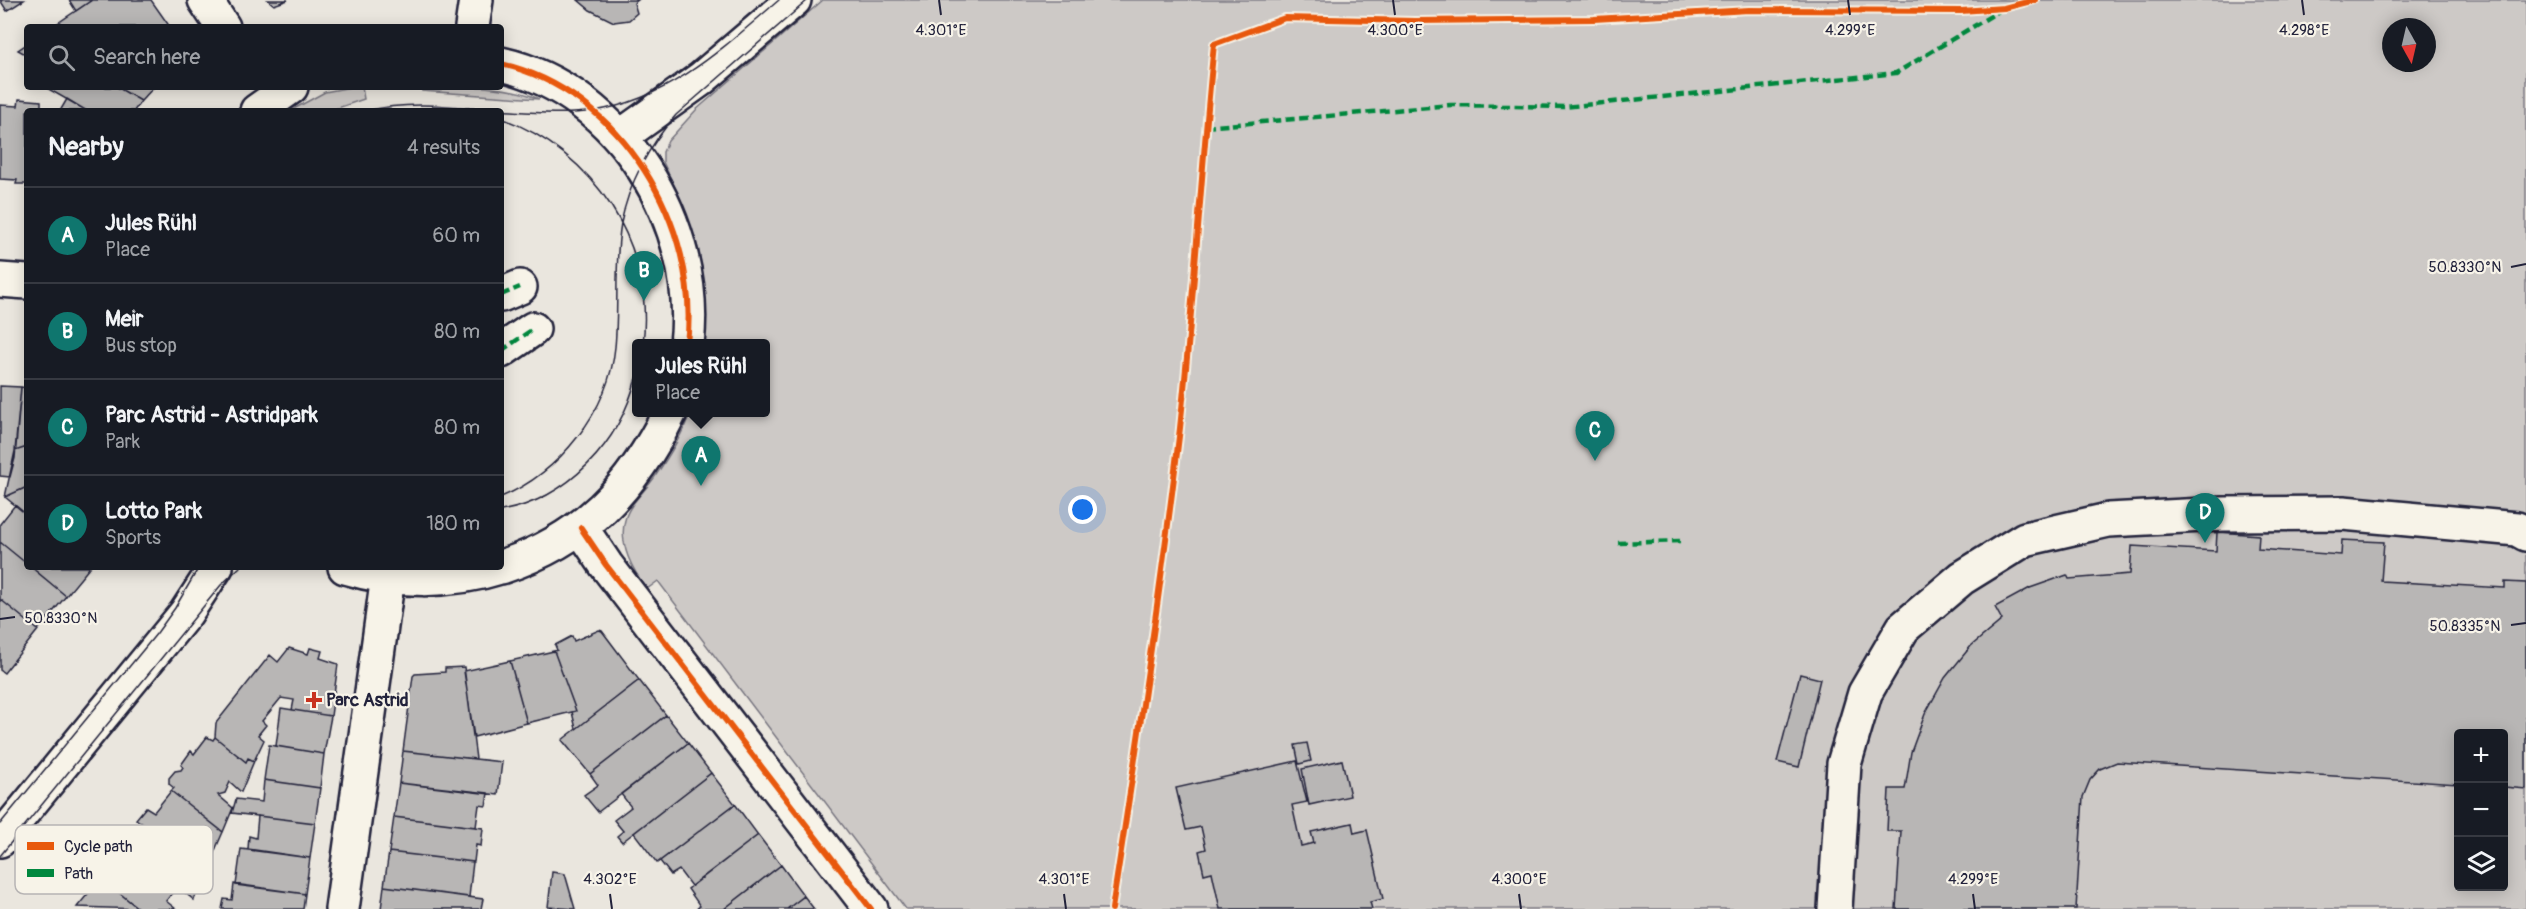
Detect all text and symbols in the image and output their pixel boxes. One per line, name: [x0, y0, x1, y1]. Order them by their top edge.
north arrow: [2382, 18, 2436, 72]
text: 4.301°E: [916, 21, 967, 40]
text: 4.300°E: [1367, 21, 1423, 40]
text: 4.299°E: [1825, 21, 1875, 40]
text: 4.298°E: [2279, 21, 2329, 40]
search box: [24, 24, 504, 90]
icon: search: [45, 41, 78, 74]
text: Search here: [93, 43, 200, 71]
text: Nearby: [48, 131, 124, 163]
text: 4 results: [407, 135, 480, 160]
text: Jules Rühl: [105, 209, 197, 237]
text: A: [61, 223, 74, 248]
text: 60 m: [433, 223, 480, 248]
text: Place: [105, 237, 150, 262]
pin: B: [624, 252, 664, 301]
text: 50.8330°N: [2429, 258, 2501, 277]
text: Meir: [105, 305, 143, 333]
text: B: [62, 319, 73, 344]
text: 80 m: [434, 319, 480, 344]
text: Bus stop: [105, 333, 177, 358]
popup: [632, 339, 770, 417]
text: Jules Rühl: [655, 352, 747, 380]
text: Place: [655, 380, 700, 405]
text: Parc Astrid - Astridpark: [105, 401, 318, 429]
pin: C: [1576, 412, 1614, 461]
text: C: [61, 415, 74, 440]
text: 80 m: [434, 415, 480, 440]
text: Park: [105, 429, 140, 454]
pin: A: [682, 436, 720, 486]
pin: D: [2186, 494, 2224, 543]
your location: [1068, 495, 1097, 524]
text: Lotto Park: [105, 497, 202, 525]
text: D: [61, 511, 74, 536]
text: 180 m: [426, 511, 480, 536]
text: Sports: [105, 525, 161, 550]
text: 50.8330°N: [25, 609, 97, 628]
text: 50.8335°N: [2430, 617, 2500, 636]
place label: Parc Astrid: [326, 689, 409, 712]
marker: Parc Astrid: [307, 693, 321, 707]
map controls: [2454, 729, 2508, 891]
button: +: [2454, 729, 2508, 783]
button: −: [2454, 783, 2508, 837]
legend: [15, 825, 213, 894]
text: Cycle path: [64, 837, 132, 857]
button: layers: [2454, 837, 2508, 891]
text: Path: [64, 864, 93, 884]
text: 4.302°E: [583, 870, 637, 889]
text: 4.301°E: [1039, 870, 1090, 889]
text: 4.300°E: [1491, 870, 1547, 889]
text: 4.299°E: [1948, 870, 1998, 889]

